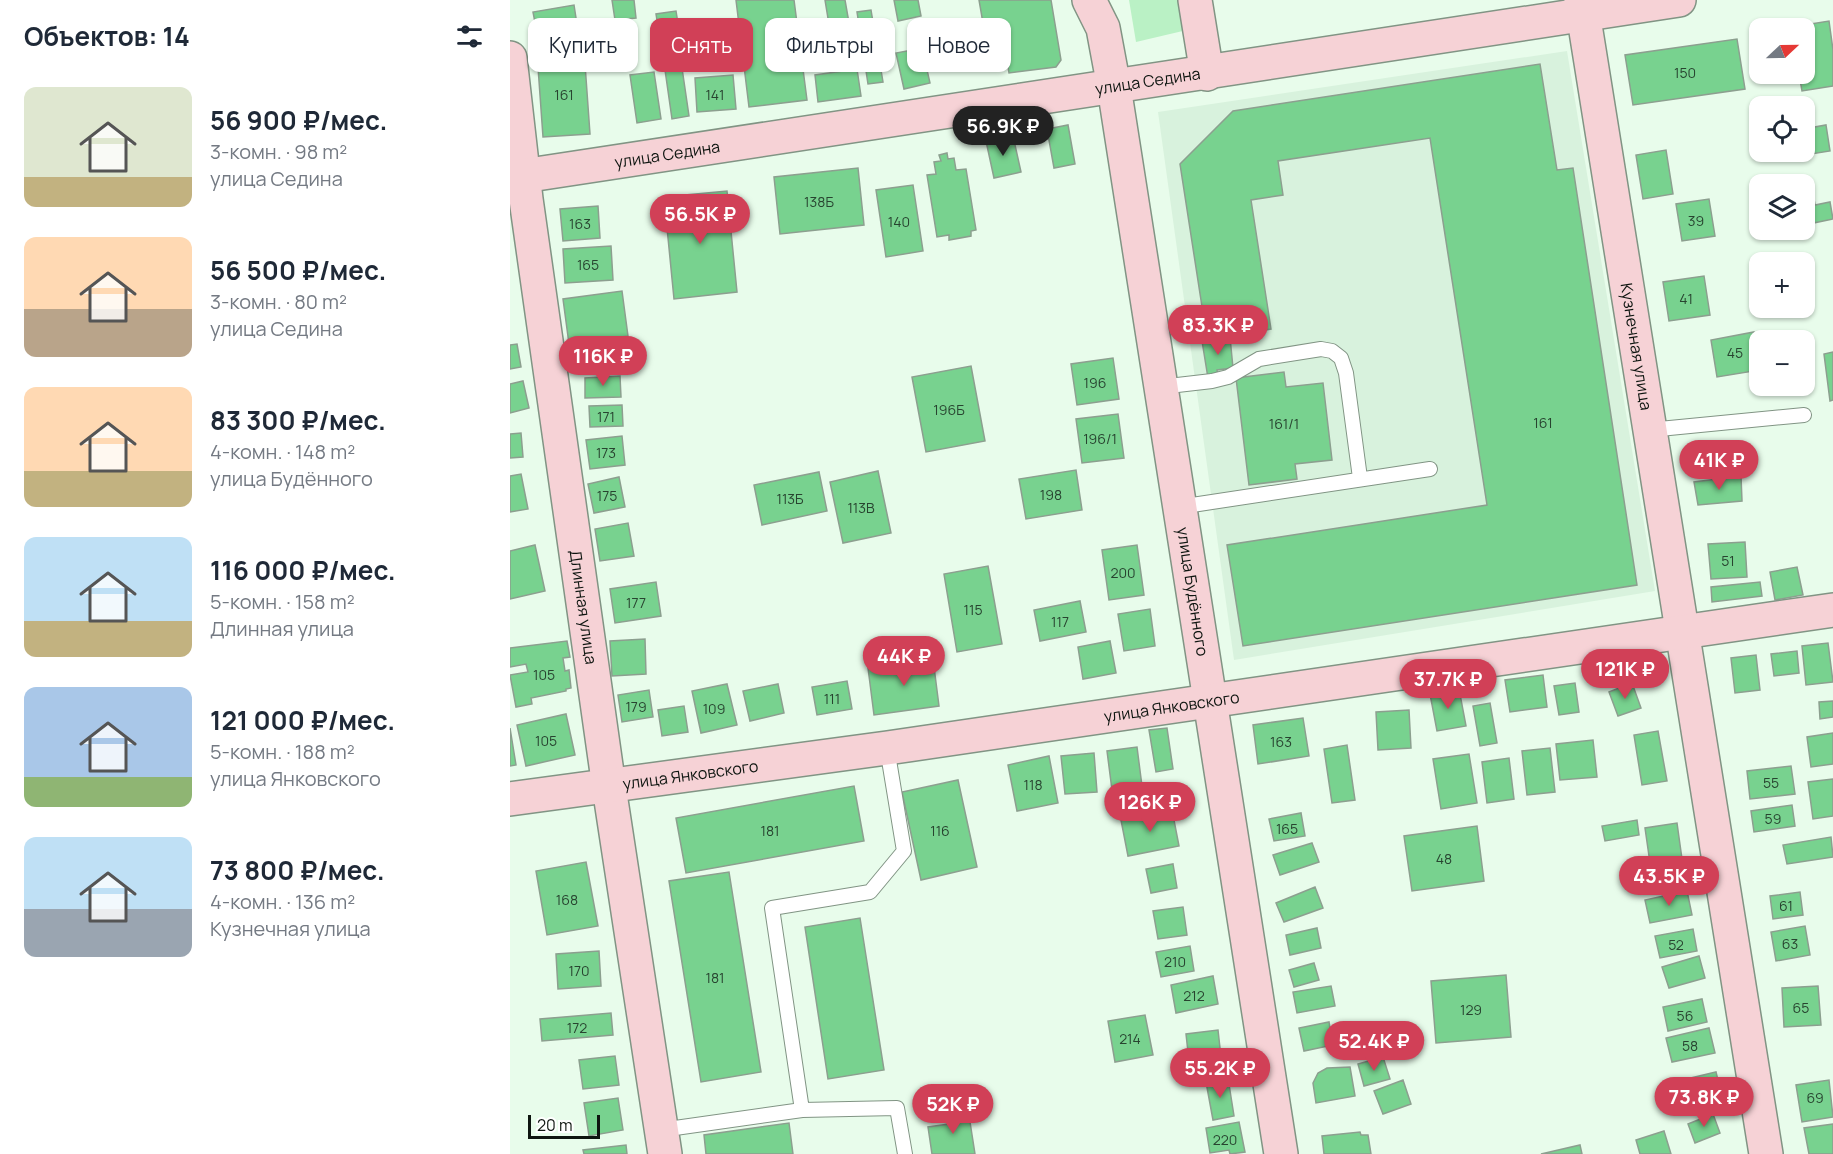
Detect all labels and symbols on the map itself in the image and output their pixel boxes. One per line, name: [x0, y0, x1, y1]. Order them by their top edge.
north arrow: [1749, 18, 1815, 84]
street label: улица Седина: [1093, 62, 1202, 100]
house number: 150: [1674, 63, 1696, 82]
house number: 161: [554, 85, 574, 104]
house number: 141: [705, 85, 725, 104]
pin: 56.9K ₽: [948, 106, 1058, 157]
street label: улица Седина: [613, 135, 721, 173]
house number: 138Б: [804, 192, 834, 211]
pin: 56.5K ₽: [645, 194, 755, 245]
house number: 39: [1688, 211, 1704, 230]
house number: 140: [888, 212, 910, 231]
house number: 163: [569, 214, 591, 233]
house number: 165: [577, 255, 599, 274]
street label: Кузнечная улица: [1616, 281, 1658, 412]
house number: 41: [1679, 289, 1693, 308]
pin: 83.3K ₽: [1163, 305, 1273, 356]
pin: 116K ₽: [554, 336, 652, 387]
house number: 45: [1727, 343, 1743, 362]
house number: 196: [1084, 373, 1106, 392]
house number: 196Б: [933, 400, 965, 419]
house number: 171: [597, 407, 615, 426]
house number: 161: [1533, 413, 1553, 432]
house number: 161/1: [1269, 414, 1299, 433]
house number: 196/1: [1083, 429, 1117, 448]
pin: 41K ₽: [1677, 440, 1761, 491]
house number: 173: [596, 443, 616, 462]
house number: 198: [1040, 485, 1062, 504]
house number: 175: [597, 486, 617, 505]
house number: 113Б: [776, 489, 804, 508]
house number: 113В: [847, 498, 875, 517]
street label: улица Будённого: [1172, 525, 1214, 658]
street label: Длинная улица: [565, 548, 603, 666]
house number: 51: [1721, 551, 1735, 570]
house number: 200: [1110, 563, 1136, 582]
house number: 177: [626, 593, 646, 612]
house number: 115: [963, 600, 983, 619]
house number: 117: [1051, 612, 1069, 631]
pin: 44K ₽: [862, 636, 946, 687]
pin: 121K ₽: [1576, 649, 1674, 700]
pin: 37.7K ₽: [1393, 659, 1503, 710]
house number: 105: [533, 665, 555, 684]
street label: улица Янковского: [1102, 686, 1241, 727]
house number: 111: [824, 689, 840, 708]
house number: 179: [625, 697, 647, 716]
house number: 109: [703, 699, 725, 718]
house number: 105: [535, 731, 557, 750]
house number: 163: [1270, 732, 1292, 751]
street label: улица Янковского: [621, 755, 760, 795]
house number: 55: [1763, 773, 1779, 792]
house number: 118: [1023, 775, 1043, 794]
pin: 126K ₽: [1101, 782, 1199, 833]
house number: 59: [1765, 809, 1781, 828]
house number: 165: [1276, 819, 1298, 838]
house number: 181: [760, 821, 780, 840]
house number: 116: [930, 821, 950, 840]
house number: 48: [1436, 849, 1452, 868]
pin: 43.5K ₽: [1614, 856, 1724, 907]
house number: 168: [556, 890, 578, 909]
house number: 61: [1779, 896, 1793, 915]
house number: 63: [1782, 934, 1798, 953]
house number: 52: [1668, 935, 1684, 954]
house number: 210: [1164, 952, 1186, 971]
house number: 170: [568, 961, 590, 980]
house number: 181: [705, 968, 725, 987]
house number: 212: [1183, 986, 1205, 1005]
house number: 65: [1793, 998, 1809, 1017]
house number: 129: [1460, 1000, 1482, 1019]
house number: 56: [1677, 1006, 1693, 1025]
house number: 172: [567, 1018, 587, 1037]
pin: 52.4K ₽: [1319, 1021, 1429, 1072]
house number: 214: [1119, 1029, 1141, 1048]
house number: 58: [1682, 1036, 1698, 1055]
pin: 55.2K ₽: [1165, 1048, 1275, 1099]
pin: 73.8K ₽: [1649, 1077, 1759, 1128]
pin: 52K ₽: [911, 1084, 995, 1135]
house number: 69: [1806, 1088, 1824, 1107]
scale bar: [528, 1112, 600, 1140]
house number: 220: [1213, 1130, 1237, 1149]

